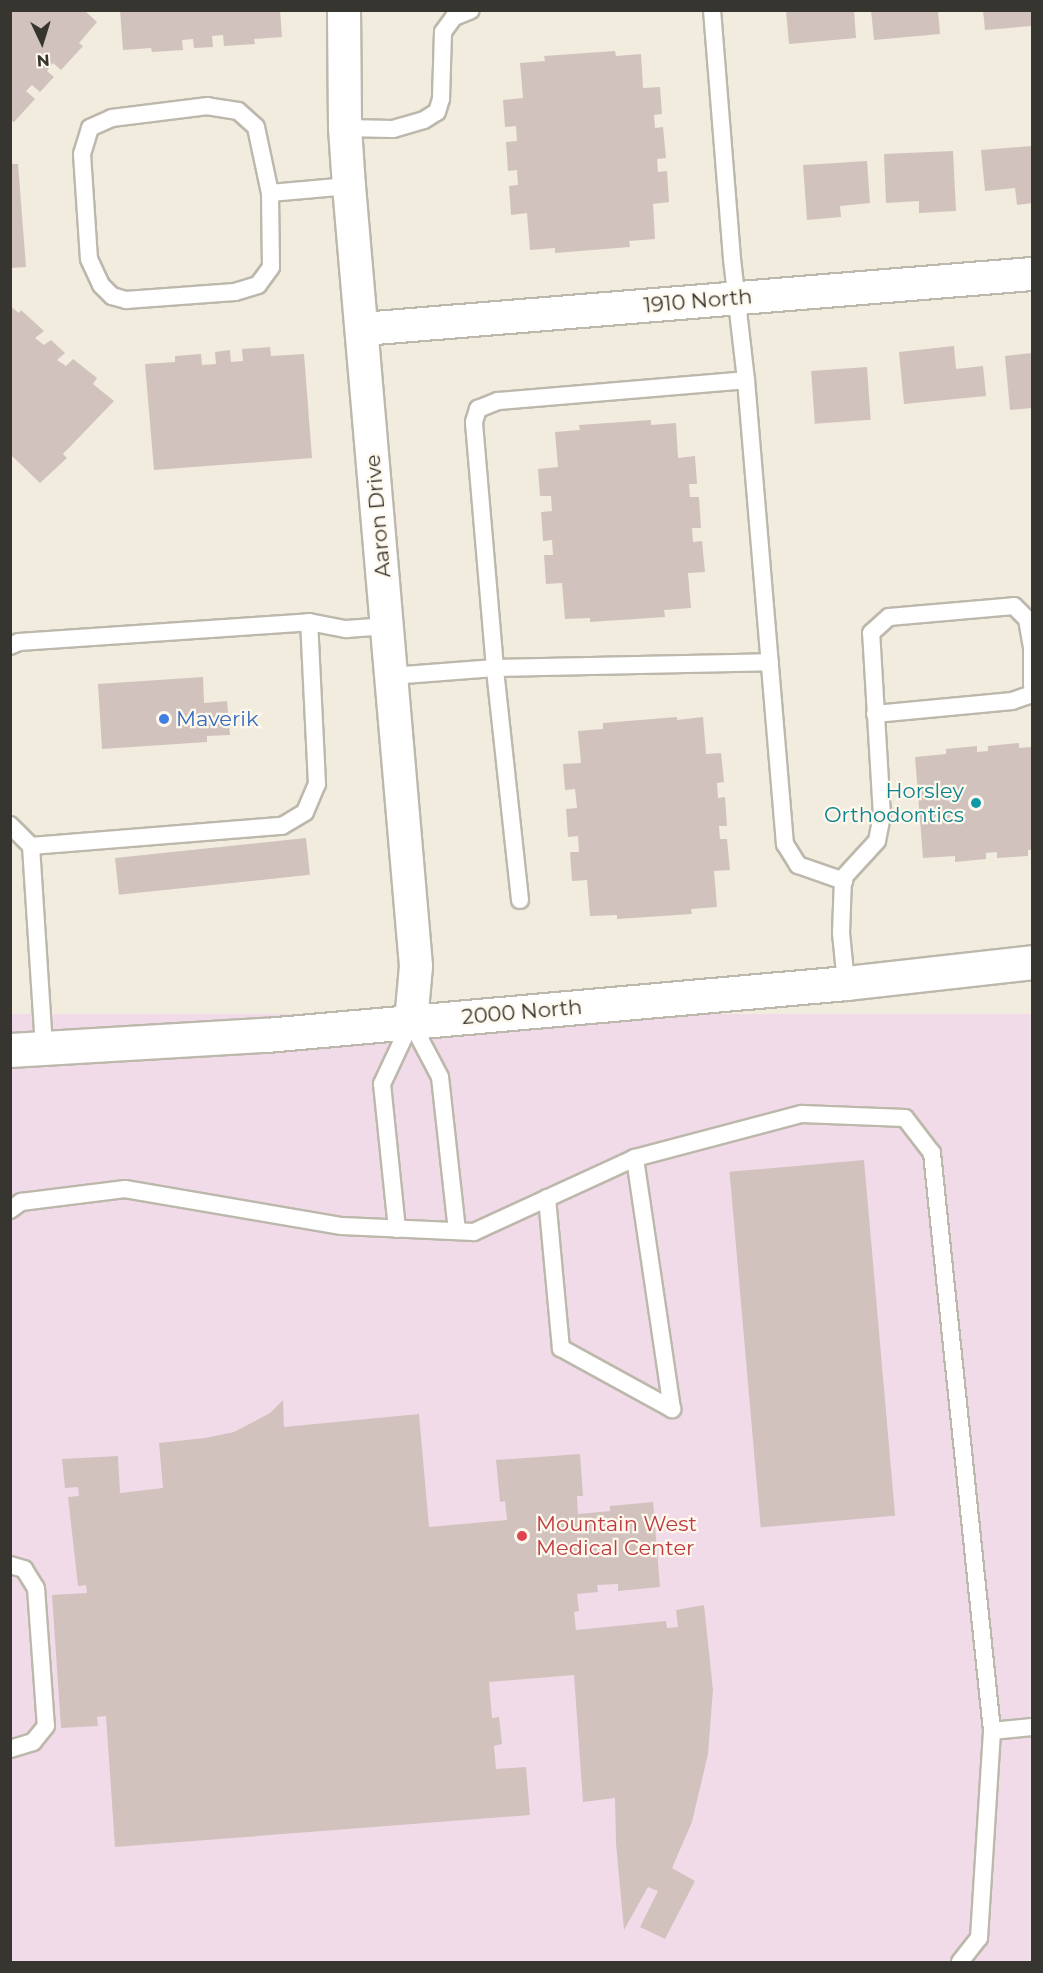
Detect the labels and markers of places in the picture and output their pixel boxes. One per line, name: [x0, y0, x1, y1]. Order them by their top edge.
place label: Maverik: [176, 706, 258, 732]
marker: Maverik: [157, 712, 171, 726]
place label: Horsley Orthodontics: [824, 778, 964, 828]
marker: Horsley Orthodontics: [969, 796, 983, 810]
place label: Mountain West Medical Center: [536, 1511, 697, 1561]
marker: Mountain West Medical Center: [513, 1527, 531, 1545]

